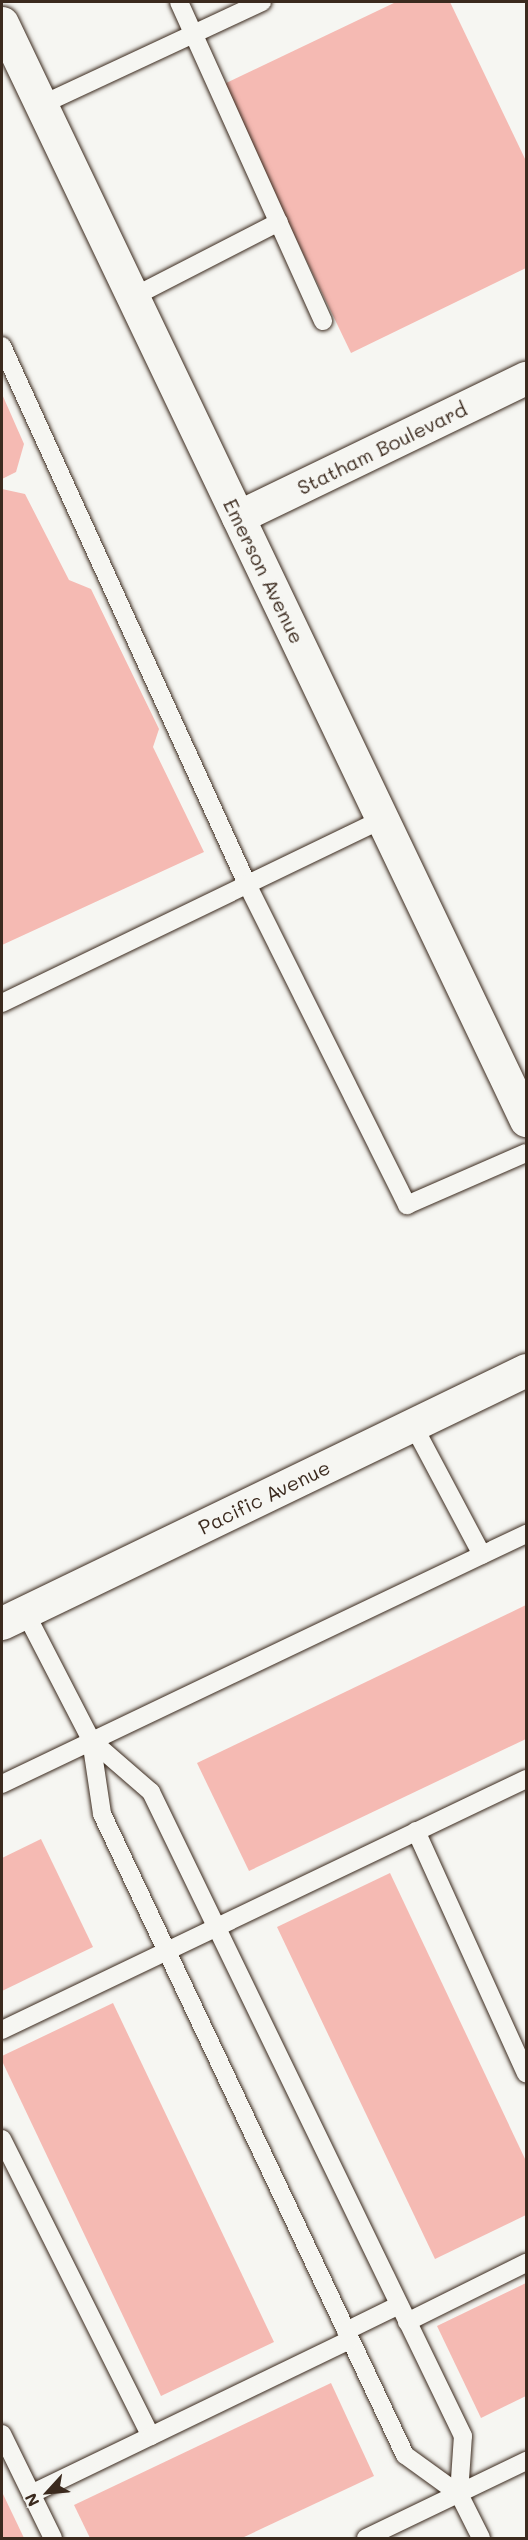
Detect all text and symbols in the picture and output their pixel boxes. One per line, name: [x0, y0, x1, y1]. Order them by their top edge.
street label: Statham Boulevard: [293, 396, 471, 500]
street label: Emerson Avenue: [219, 495, 309, 647]
street label: Pacific Avenue: [194, 1455, 334, 1539]
north arrow: [18, 2462, 78, 2522]
text: N: [19, 2490, 43, 2510]

